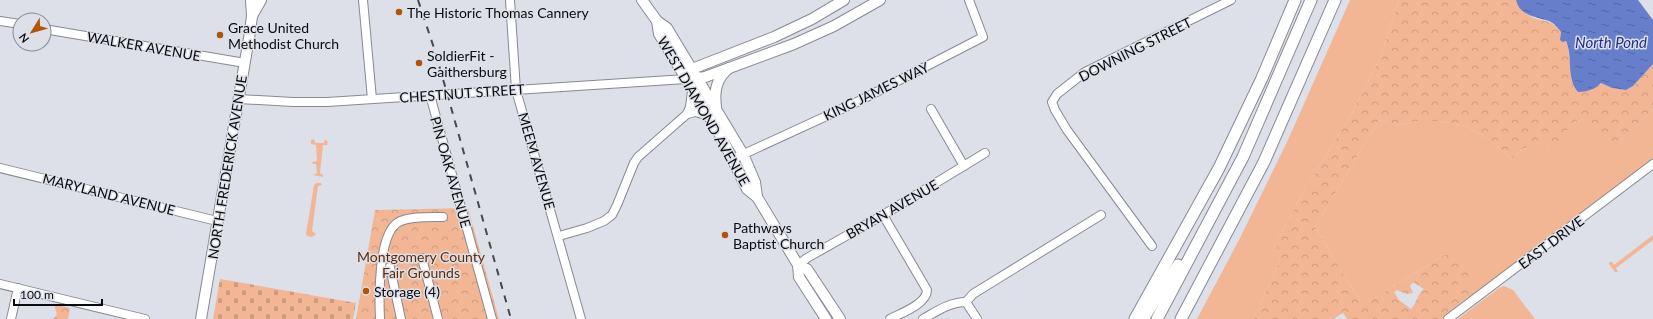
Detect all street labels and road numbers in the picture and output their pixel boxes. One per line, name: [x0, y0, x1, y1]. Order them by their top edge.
street label: DOWNING STREET: [1076, 13, 1195, 85]
street label: WALKER AVENUE: [86, 28, 202, 64]
street label: WEST DIAMOND AVENUE: [654, 33, 754, 189]
street label: KING JAMES WAY: [820, 58, 932, 124]
street label: NORTH FREDERICK AVENUE: [204, 74, 250, 260]
street label: CHESTNUT STREET: [399, 80, 526, 106]
street label: MEEM AVENUE: [515, 110, 559, 212]
street label: PIN OAK AVENUE: [427, 114, 475, 230]
street label: MARYLAND AVENUE: [41, 169, 177, 219]
street label: BRYAN AVENUE: [843, 176, 941, 242]
street label: EAST DRIVE: [1515, 212, 1587, 272]

